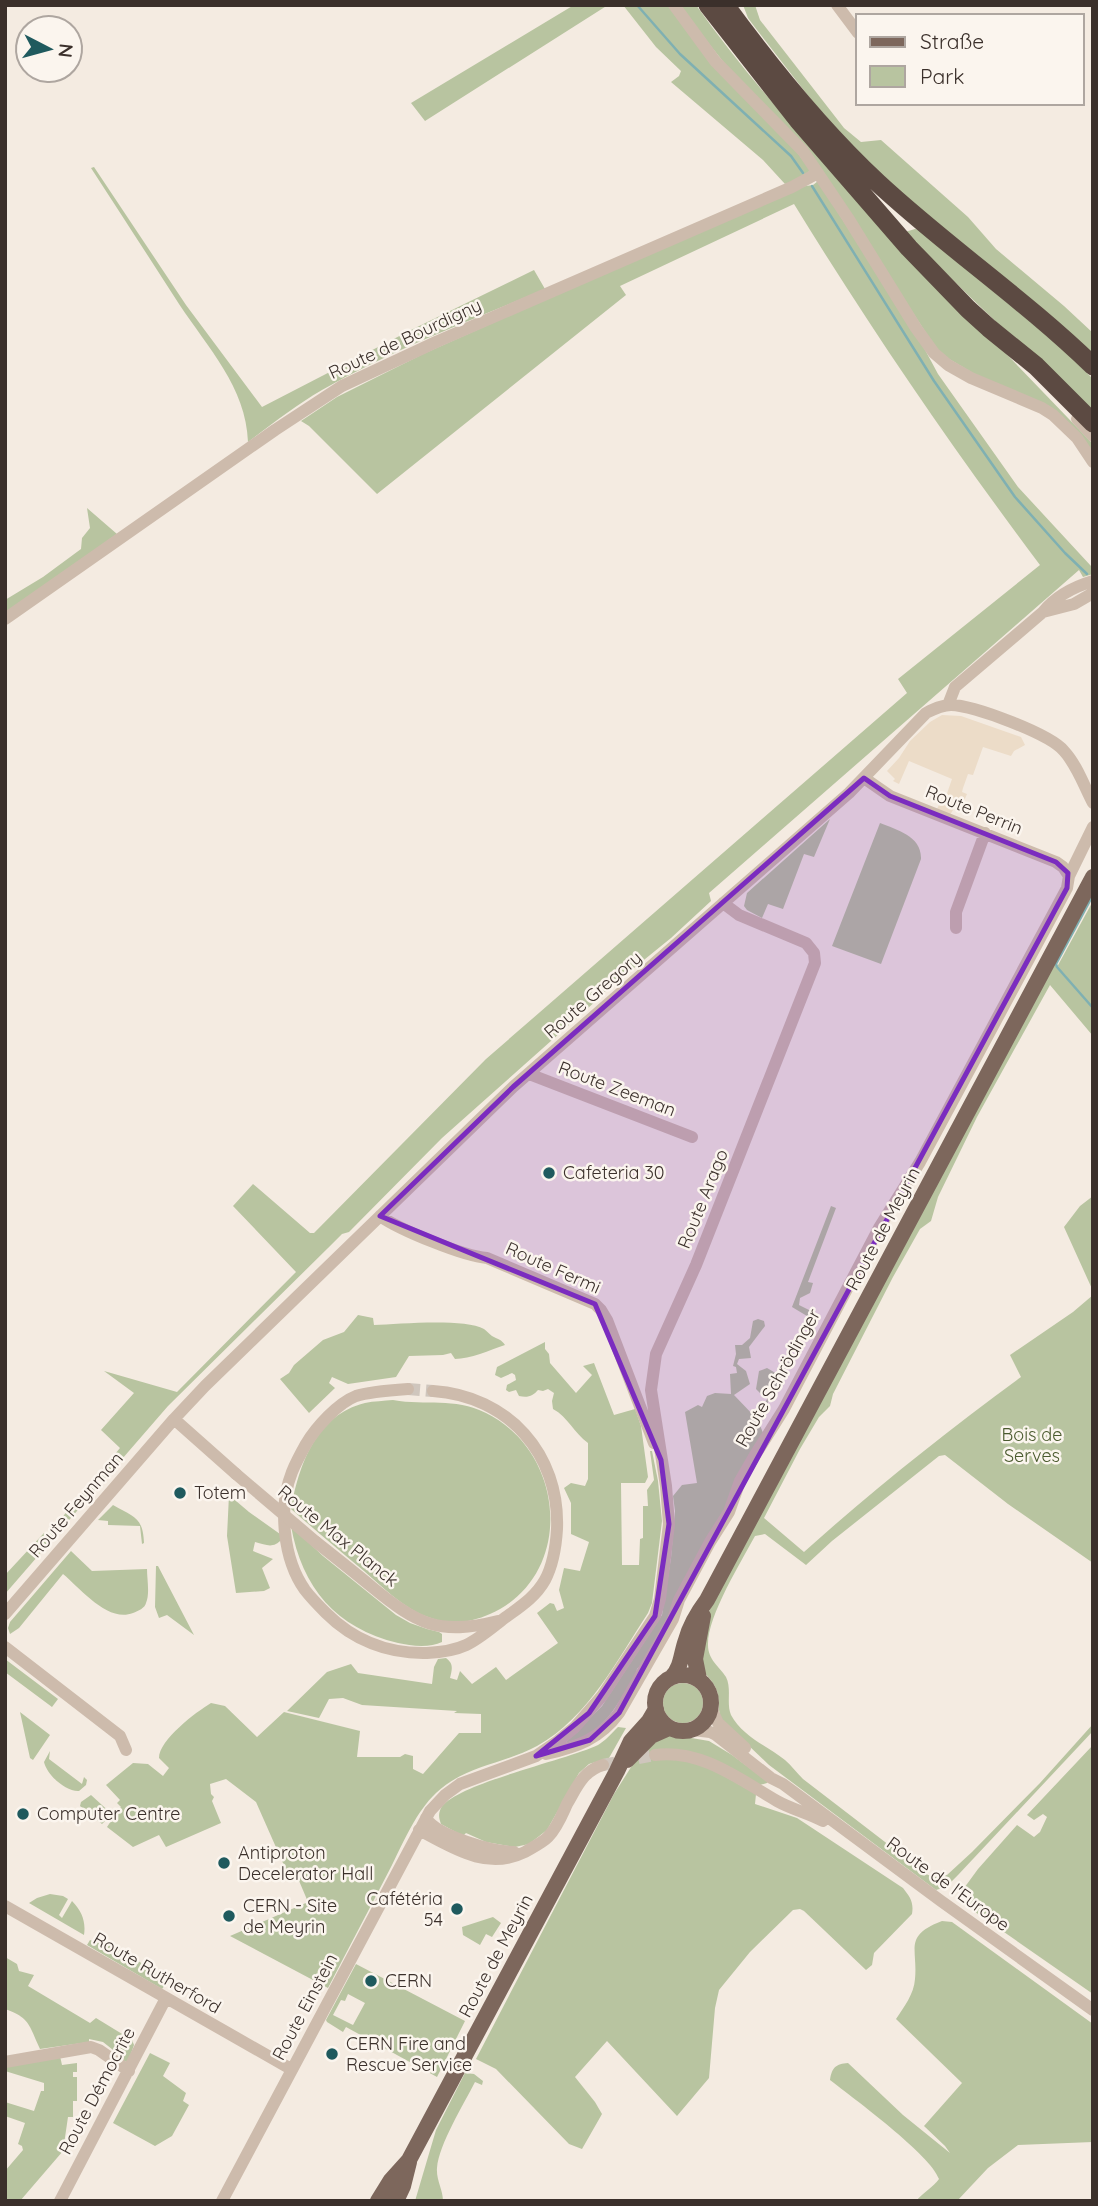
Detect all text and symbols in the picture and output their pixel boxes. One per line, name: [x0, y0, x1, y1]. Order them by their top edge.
north arrow: [14, 14, 84, 84]
legend: [856, 14, 1084, 105]
text: Straße: [920, 28, 984, 54]
text: N: [53, 43, 79, 59]
text: Park: [920, 63, 964, 89]
street label: Route de Bourdigny: [325, 293, 485, 384]
street label: Route Perrin: [922, 780, 1026, 839]
street label: Route Gregory: [539, 946, 646, 1043]
street label: Route Zeeman: [555, 1056, 679, 1121]
street label: Route Arago: [672, 1146, 733, 1252]
place label: Cafeteria 30: [563, 1161, 665, 1184]
street label: Route de Meyrin: [840, 1163, 925, 1294]
marker: Cafeteria 30: [541, 1165, 557, 1181]
street label: Route Fermi: [502, 1236, 604, 1299]
street label: Route Schrödinger: [730, 1304, 825, 1451]
park label: Bois de Serves: [1002, 1423, 1062, 1467]
street label: Route Feynman: [23, 1447, 128, 1562]
street label: Route Max Planck: [273, 1480, 403, 1591]
place label: Totem: [194, 1481, 246, 1504]
marker: Totem: [172, 1485, 188, 1501]
place label: Computer Centre: [37, 1802, 180, 1825]
marker: Computer Centre: [15, 1806, 31, 1822]
street label: Route de l'Europe: [882, 1831, 1014, 1936]
place label: Antiproton Decelerator Hall: [238, 1841, 373, 1885]
marker: Antiproton Decelerator Hall: [216, 1855, 232, 1871]
place label: Cafétéria 54: [366, 1887, 443, 1931]
street label: Route de Meyrin: [453, 1890, 538, 2021]
place label: CERN - Site de Meyrin: [243, 1894, 337, 1938]
marker: Cafétéria 54: [449, 1901, 465, 1917]
marker: CERN - Site de Meyrin: [221, 1908, 237, 1924]
street label: Route Rutherford: [89, 1927, 225, 2018]
street label: Route Einstein: [267, 1949, 342, 2064]
place label: CERN: [385, 1969, 432, 1992]
marker: CERN: [363, 1973, 379, 1989]
street label: Route Démocrite: [53, 2023, 140, 2158]
place label: CERN Fire and Rescue Service: [346, 2032, 472, 2076]
marker: CERN Fire and Rescue Service: [324, 2046, 340, 2062]

